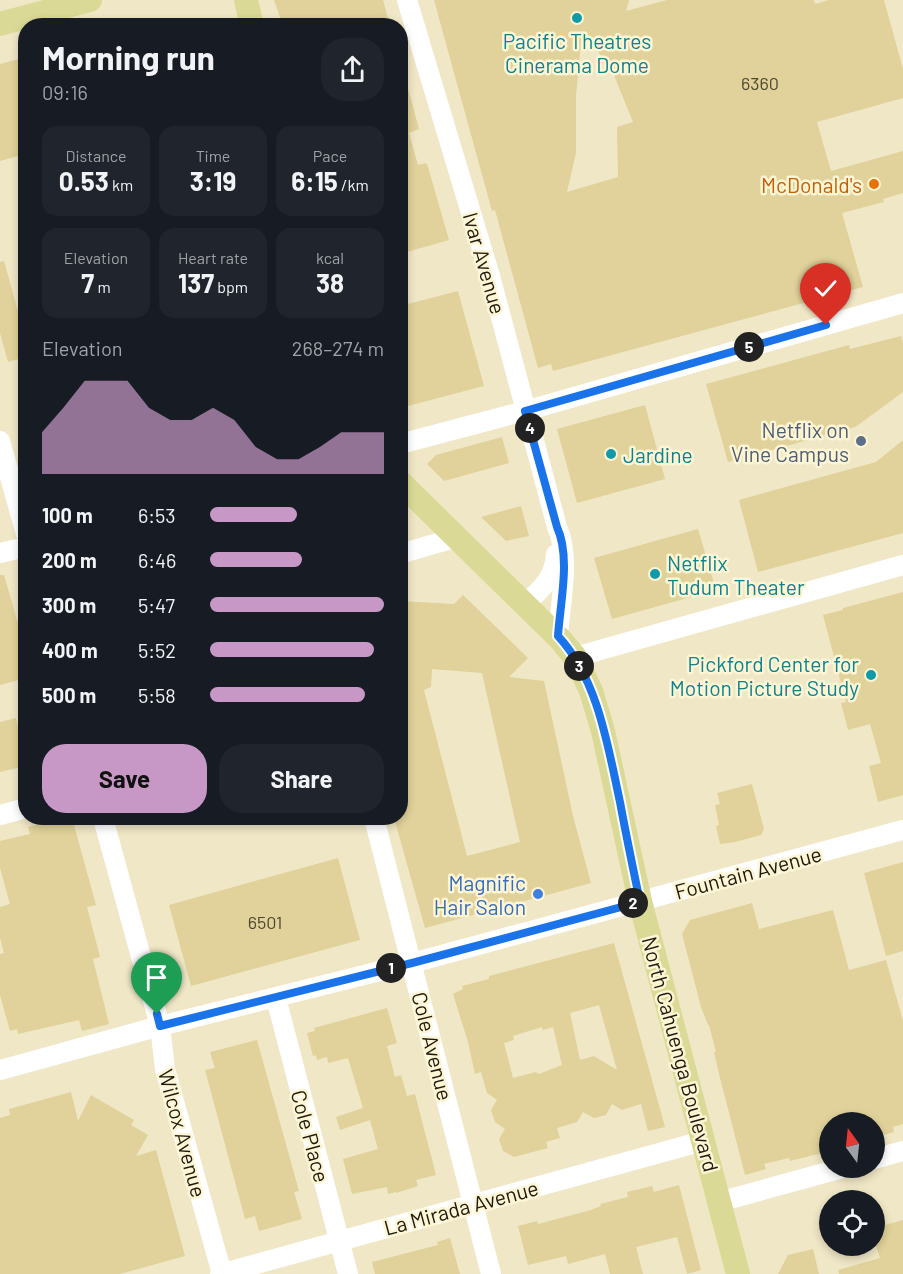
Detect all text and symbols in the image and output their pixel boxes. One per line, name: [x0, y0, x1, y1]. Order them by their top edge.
marker: Pacific Theatres Cinerama Dome: [570, 11, 584, 25]
place label: Pacific Theatres Cinerama Dome: [503, 28, 651, 77]
text: Morning run: [42, 37, 215, 77]
button: share: [321, 38, 384, 101]
house number: 6360: [741, 72, 779, 94]
text: 09:16: [42, 80, 88, 104]
text: Distance: [66, 146, 126, 165]
text: Time: [196, 146, 230, 165]
text: Pace: [313, 146, 347, 165]
text: 0.53: [59, 165, 109, 196]
text: 3:19: [190, 165, 236, 196]
text: 6:15: [291, 165, 338, 196]
place label: McDonald's: [761, 172, 862, 197]
text: km: [109, 175, 133, 194]
text: /km: [338, 175, 369, 194]
marker: McDonald's: [867, 177, 881, 191]
street label: Ivar Avenue: [459, 209, 511, 317]
text: Elevation: [64, 248, 128, 267]
text: Heart rate: [178, 248, 248, 267]
text: kcal: [316, 248, 344, 267]
pin: [800, 263, 851, 325]
text: 7: [81, 267, 94, 298]
text: 137: [178, 267, 214, 298]
text: 38: [316, 267, 344, 298]
icon: check: [809, 272, 842, 305]
text: m: [94, 277, 111, 296]
text: bpm: [214, 277, 248, 296]
pin: 5: [734, 332, 764, 362]
text: Elevation: [42, 336, 123, 360]
text: 268–274 m: [292, 336, 384, 360]
text: 5: [745, 337, 753, 356]
pin: 4: [515, 413, 545, 443]
place label: Netflix on Vine Campus: [731, 417, 849, 466]
text: 4: [525, 418, 535, 437]
marker: Netflix on Vine Campus: [854, 434, 868, 448]
place label: Jardine: [623, 442, 693, 467]
marker: Jardine: [604, 447, 618, 461]
text: 100 m: [42, 503, 93, 527]
text: 6:53: [138, 503, 176, 527]
text: 200 m: [42, 548, 97, 572]
text: 6:46: [138, 548, 176, 572]
place label: Netflix Tudum Theater: [667, 550, 805, 599]
marker: Netflix Tudum Theater: [648, 567, 662, 581]
text: 300 m: [42, 593, 96, 617]
text: 5:47: [138, 593, 175, 617]
text: 400 m: [42, 638, 98, 662]
text: 5:52: [138, 638, 176, 662]
pin: 3: [564, 651, 594, 681]
place label: Pickford Center for Motion Picture Study: [670, 651, 859, 700]
text: 3: [575, 656, 583, 675]
marker: Pickford Center for Motion Picture Study: [864, 668, 878, 682]
text: 500 m: [42, 683, 96, 707]
text: 5:58: [138, 683, 176, 707]
button: Save: [42, 744, 207, 813]
button: Share: [219, 744, 384, 813]
street label: Fountain Avenue: [672, 840, 824, 904]
place label: Magnific Hair Salon: [434, 870, 526, 919]
marker: Magnific Hair Salon: [531, 887, 545, 901]
pin: 2: [618, 888, 648, 918]
text: 2: [629, 893, 637, 912]
house number: 6501: [248, 911, 282, 933]
street label: North Cahuenga Boulevard: [638, 934, 724, 1174]
pin: [131, 952, 182, 1014]
pin: 1: [376, 953, 406, 983]
text: 1: [388, 958, 394, 977]
icon: arrive: [140, 961, 173, 994]
street label: Cole Avenue: [407, 989, 459, 1103]
street label: Wilcox Avenue: [154, 1066, 212, 1200]
street label: Cole Place: [287, 1087, 335, 1185]
north arrow: [819, 1112, 885, 1178]
map controls: [819, 1112, 885, 1256]
street label: La Mirada Avenue: [381, 1174, 541, 1240]
button: locate: [819, 1190, 885, 1256]

